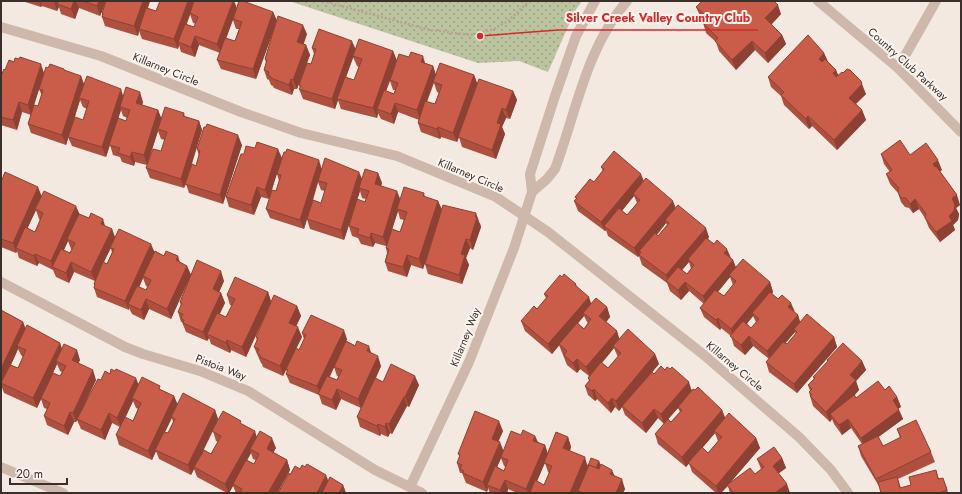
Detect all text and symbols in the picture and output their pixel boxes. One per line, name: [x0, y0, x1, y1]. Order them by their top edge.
callout: Silver Creek Valley Country Club: [558, 6, 758, 30]
text: Silver Creek Valley Country Club: [566, 9, 751, 27]
street label: Country Club Parkway: [864, 24, 952, 104]
street label: Killarney Circle: [131, 48, 202, 90]
street label: Killarney Circle: [436, 154, 507, 196]
street label: Killarney Way: [446, 305, 484, 369]
street label: Killarney Circle: [703, 337, 767, 395]
street label: Pistoia Way: [193, 350, 249, 384]
scale bar: [10, 460, 67, 486]
text: 20 m: [16, 465, 43, 483]

